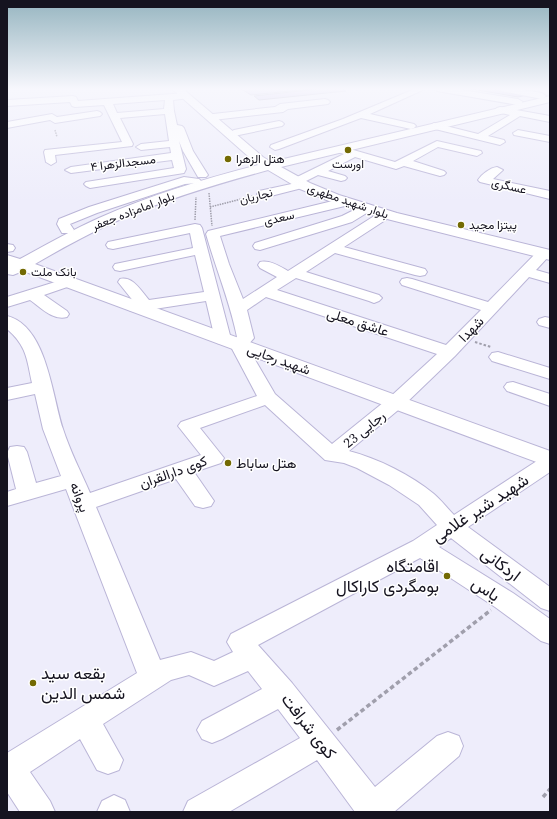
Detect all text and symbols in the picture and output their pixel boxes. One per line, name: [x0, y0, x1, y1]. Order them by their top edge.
marker: اورست: [343, 145, 353, 155]
street label: مسجدالزهرا ۴: [89, 151, 157, 175]
place label: هتل الزهرا: [236, 151, 285, 167]
marker: هتل الزهرا: [223, 154, 233, 164]
place label: اورست: [332, 156, 364, 172]
street label: عسگری: [490, 174, 528, 198]
street label: بلوار شهید مطهری: [305, 180, 391, 222]
street label: نجاریان: [238, 184, 274, 208]
street label: بلوار امامزاده جعفر: [88, 188, 177, 234]
street label: سعدی: [262, 207, 296, 229]
place label: پیتزا مجید: [469, 217, 517, 233]
marker: پیتزا مجید: [456, 220, 466, 230]
place label: بانک ملت: [31, 264, 77, 280]
marker: بانک ملت: [18, 267, 28, 277]
street label: عاشق معلی: [325, 303, 391, 341]
street label: شهدا: [454, 312, 488, 346]
street label: شهید رجایی: [245, 338, 313, 380]
street label: رجایی 23: [339, 406, 390, 452]
street label: کوی دارالقران: [136, 450, 210, 494]
place label: هتل ساباط: [236, 453, 297, 473]
marker: هتل ساباط: [223, 458, 233, 468]
street label: شهید شیر غلامی: [427, 468, 533, 548]
street label: پروانه: [65, 479, 95, 515]
street label: اردکانی: [476, 541, 526, 587]
place label: اقامتگاه بومگردی کاراکال: [336, 554, 439, 598]
marker: اقامتگاه بومگردی کاراکال: [442, 571, 452, 581]
street label: یاس: [467, 571, 505, 607]
place label: بقعه سید شمس الدین: [41, 661, 125, 705]
marker: بقعه سید شمس الدین: [28, 678, 38, 688]
street label: کوی شرافت: [276, 688, 343, 764]

